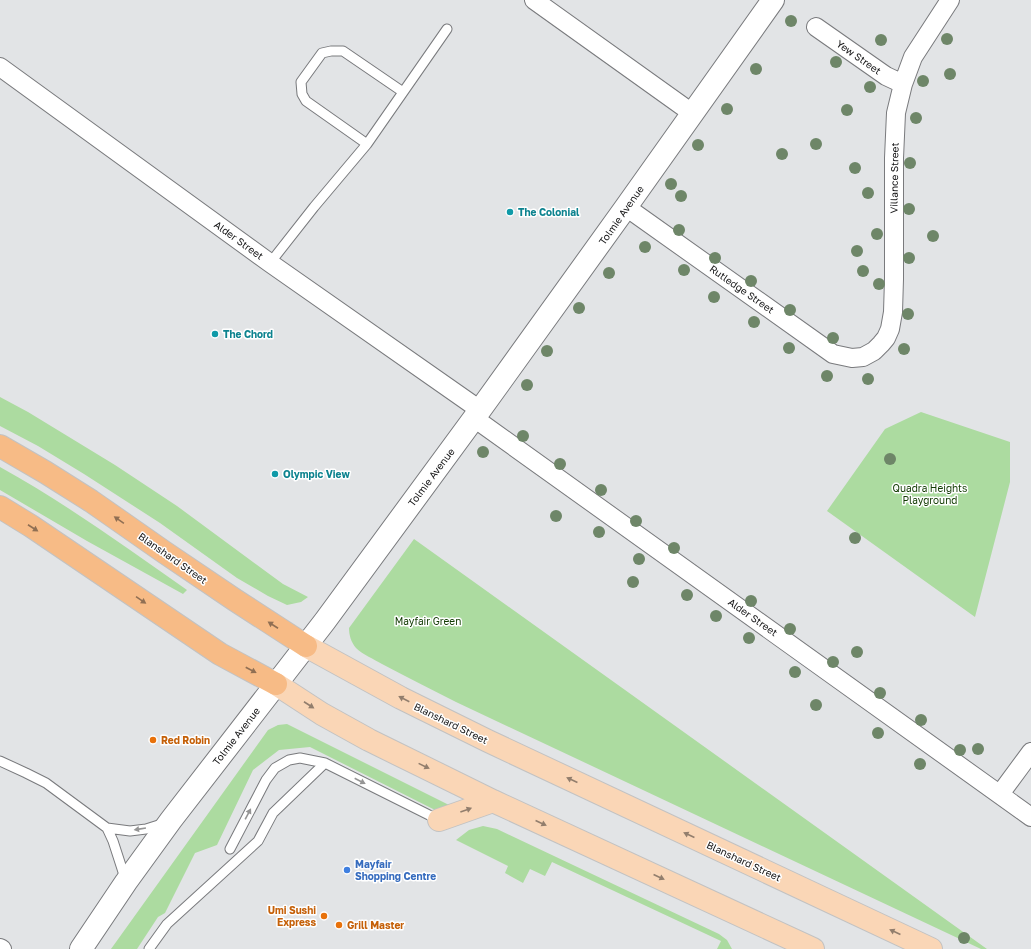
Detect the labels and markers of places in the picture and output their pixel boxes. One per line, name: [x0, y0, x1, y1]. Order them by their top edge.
place label: The Colonial: [518, 206, 580, 218]
marker: The Colonial: [505, 207, 515, 217]
place label: The Chord: [223, 328, 273, 340]
marker: The Chord: [210, 329, 220, 339]
place label: Olympic View: [283, 468, 350, 480]
marker: Olympic View: [270, 469, 280, 479]
place label: Red Robin: [161, 734, 210, 746]
marker: Red Robin: [148, 735, 158, 745]
place label: Mayfair Shopping Centre: [355, 858, 436, 882]
marker: Mayfair Shopping Centre: [342, 865, 352, 875]
place label: Umi Sushi Express: [268, 904, 316, 928]
marker: Umi Sushi Express: [319, 911, 329, 921]
place label: Grill Master: [347, 919, 404, 931]
marker: Grill Master: [334, 920, 344, 930]

